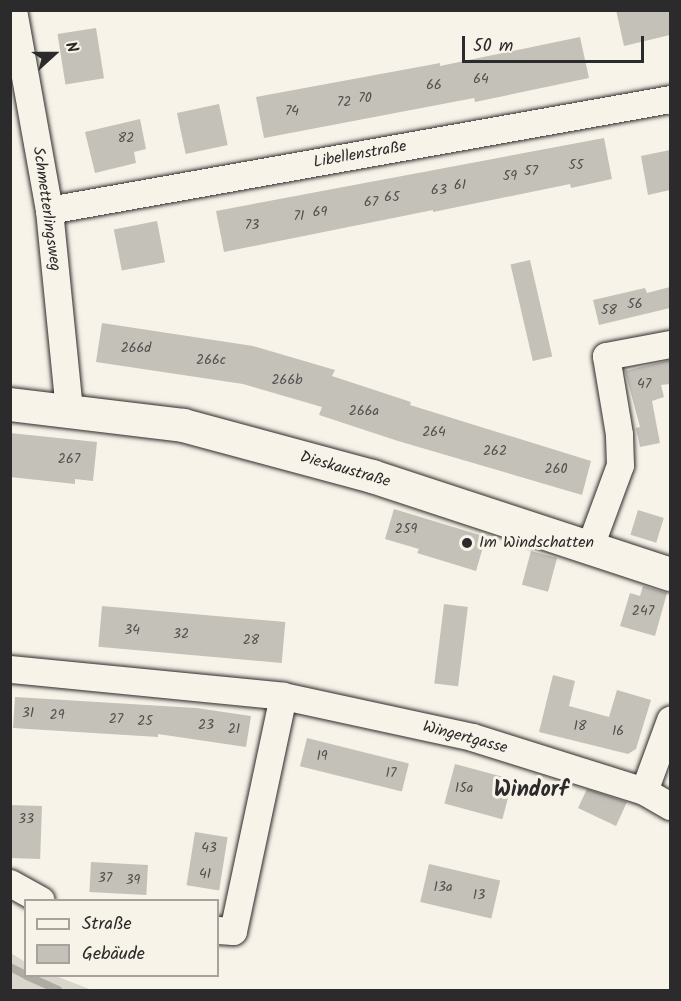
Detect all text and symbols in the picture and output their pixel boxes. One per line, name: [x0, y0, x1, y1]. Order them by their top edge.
north arrow: [24, 24, 84, 84]
scale bar: [465, 24, 646, 62]
text: 50 m: [473, 32, 513, 61]
text: N: [58, 38, 85, 57]
house number: 64: [473, 71, 489, 87]
house number: 66: [426, 77, 442, 93]
house number: 70: [358, 90, 372, 106]
house number: 72: [337, 94, 351, 110]
house number: 74: [285, 103, 299, 119]
house number: 82: [118, 130, 134, 146]
street label: Libellenstraße: [312, 137, 408, 173]
street label: Schmetterlingsweg: [28, 146, 64, 272]
house number: 55: [568, 157, 584, 173]
house number: 57: [524, 163, 538, 179]
house number: 59: [503, 168, 517, 184]
house number: 61: [454, 177, 466, 193]
house number: 63: [431, 182, 447, 198]
house number: 65: [384, 189, 400, 205]
house number: 67: [364, 194, 378, 210]
house number: 69: [313, 204, 327, 220]
house number: 71: [294, 208, 304, 224]
house number: 73: [245, 217, 259, 233]
house number: 56: [627, 296, 643, 312]
house number: 58: [601, 302, 617, 318]
house number: 266d: [121, 340, 151, 356]
house number: 266c: [196, 352, 226, 368]
house number: 266b: [271, 372, 303, 388]
house number: 47: [637, 376, 651, 392]
house number: 266a: [349, 403, 379, 419]
house number: 264: [422, 424, 446, 440]
house number: 262: [483, 443, 507, 459]
street label: Dieskaustraße: [298, 448, 392, 492]
house number: 267: [58, 451, 80, 467]
house number: 260: [545, 461, 567, 477]
house number: 259: [395, 521, 417, 537]
place label: Im Windschatten: [479, 533, 594, 553]
marker: Im Windschatten: [460, 536, 474, 550]
house number: 247: [632, 603, 654, 619]
house number: 34: [124, 622, 140, 638]
house number: 32: [173, 626, 189, 642]
house number: 28: [243, 632, 259, 648]
house number: 31: [22, 705, 34, 721]
house number: 29: [50, 707, 64, 723]
house number: 27: [109, 711, 123, 727]
house number: 25: [137, 713, 153, 729]
house number: 23: [198, 717, 214, 733]
street label: Wingertgasse: [420, 717, 510, 759]
house number: 18: [574, 718, 586, 734]
house number: 21: [228, 721, 240, 737]
house number: 16: [612, 723, 624, 739]
house number: 19: [316, 748, 328, 764]
house number: 17: [386, 765, 396, 781]
district label: Windorf: [494, 778, 568, 804]
house number: 15a: [455, 780, 473, 796]
house number: 33: [18, 811, 34, 827]
house number: 43: [201, 840, 217, 856]
house number: 41: [199, 866, 211, 882]
house number: 37: [98, 870, 112, 886]
house number: 39: [126, 872, 140, 888]
house number: 13a: [434, 879, 452, 895]
house number: 13: [473, 887, 485, 903]
legend: [24, 899, 219, 977]
text: Straße: [82, 910, 132, 939]
text: Gebäude: [82, 940, 145, 969]

